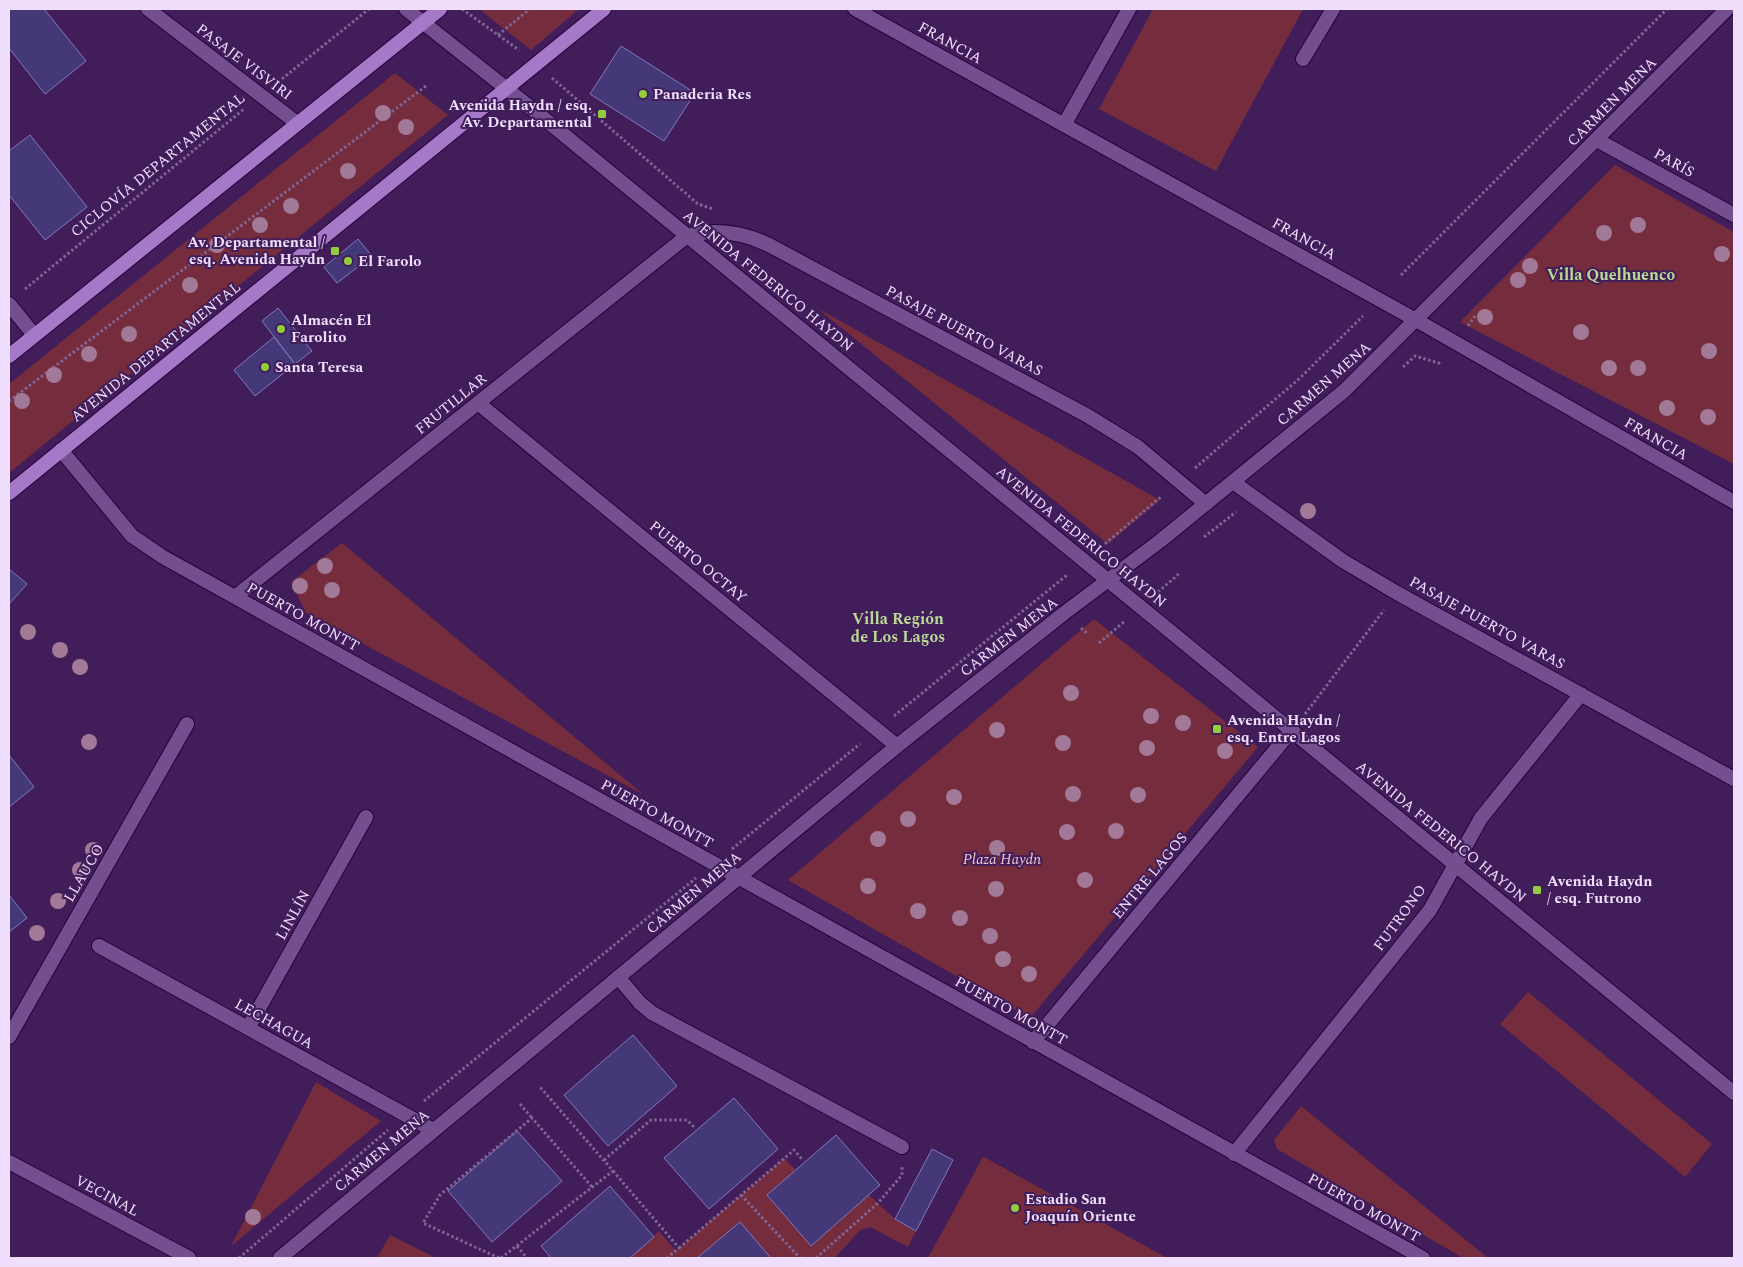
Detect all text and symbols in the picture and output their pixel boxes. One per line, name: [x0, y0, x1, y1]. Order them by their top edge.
street label: FRANCIA: [914, 16, 986, 70]
street label: PASAJE VISVIRI: [191, 18, 297, 106]
street label: CARMEN MENA: [1562, 52, 1662, 152]
place label: Panaderia Res: [653, 83, 752, 106]
street label: CICLOVÍA DEPARTAMENTAL: [66, 87, 250, 243]
marker: Panaderia Res: [637, 88, 649, 100]
place label: Avenida Haydn / esq. Av. Departamental: [449, 94, 592, 134]
marker: Avenida Haydn / esq. Av. Departamental: [596, 108, 608, 120]
street label: PARÍS: [1649, 142, 1699, 184]
street label: AVENIDA FEDERICO HAYDN: [677, 205, 859, 357]
street label: FRANCIA: [1268, 212, 1340, 266]
place label: Av. Departamental / esq. Avenida Haydn: [187, 231, 325, 271]
marker: Av. Departamental / esq. Avenida Haydn: [329, 245, 341, 257]
place label: El Farolo: [358, 250, 422, 273]
marker: El Farolo: [342, 255, 354, 267]
district label: Villa Quelhuenco: [1547, 263, 1676, 287]
street label: AVENIDA DEPARTAMENTAL: [66, 276, 246, 428]
street label: PASAJE PUERTO VARAS: [881, 280, 1047, 382]
place label: Almacén El Farolito: [291, 309, 371, 349]
marker: Almacén El Farolito: [275, 323, 287, 335]
street label: CARMEN MENA: [1272, 336, 1376, 432]
place label: Santa Teresa: [275, 356, 363, 379]
marker: Santa Teresa: [259, 361, 271, 373]
street label: FRUTILLAR: [410, 368, 492, 440]
street label: FRANCIA: [1620, 411, 1692, 467]
street label: AVENIDA FEDERICO HAYDN: [990, 461, 1172, 613]
street label: PUERTO OCTAY: [644, 515, 752, 609]
street label: PASAJE PUERTO VARAS: [1405, 570, 1569, 676]
street label: PUERTO MONTT: [242, 576, 364, 658]
street label: CARMEN MENA: [955, 591, 1063, 683]
district label: Villa Región de Los Lagos: [851, 607, 945, 649]
place label: Avenida Haydn / esq. Entre Lagos: [1227, 709, 1341, 749]
marker: Avenida Haydn / esq. Entre Lagos: [1211, 723, 1223, 735]
street label: AVENIDA FEDERICO HAYDN: [1350, 756, 1532, 908]
street label: PUERTO MONTT: [596, 773, 718, 855]
street label: ENTRE LAGOS: [1107, 828, 1193, 924]
street label: LLAUCO: [58, 839, 110, 907]
street label: CARMEN MENA: [641, 846, 747, 940]
park label: Plaza Haydn: [963, 848, 1041, 871]
place label: Avenida Haydn / esq. Futrono: [1547, 870, 1653, 910]
street label: FUTRONO: [1368, 880, 1432, 956]
marker: Avenida Haydn / esq. Futrono: [1531, 884, 1543, 896]
street label: LINLÍN: [270, 886, 316, 944]
street label: PUERTO MONTT: [950, 970, 1072, 1052]
street label: LECHAGUA: [230, 993, 318, 1055]
street label: CARMEN MENA: [329, 1104, 435, 1198]
street label: PUERTO MONTT: [1303, 1167, 1425, 1249]
street label: VECINAL: [71, 1169, 143, 1223]
place label: Estadio San Joaquín Oriente: [1025, 1188, 1136, 1228]
marker: Estadio San Joaquín Oriente: [1009, 1202, 1021, 1214]

